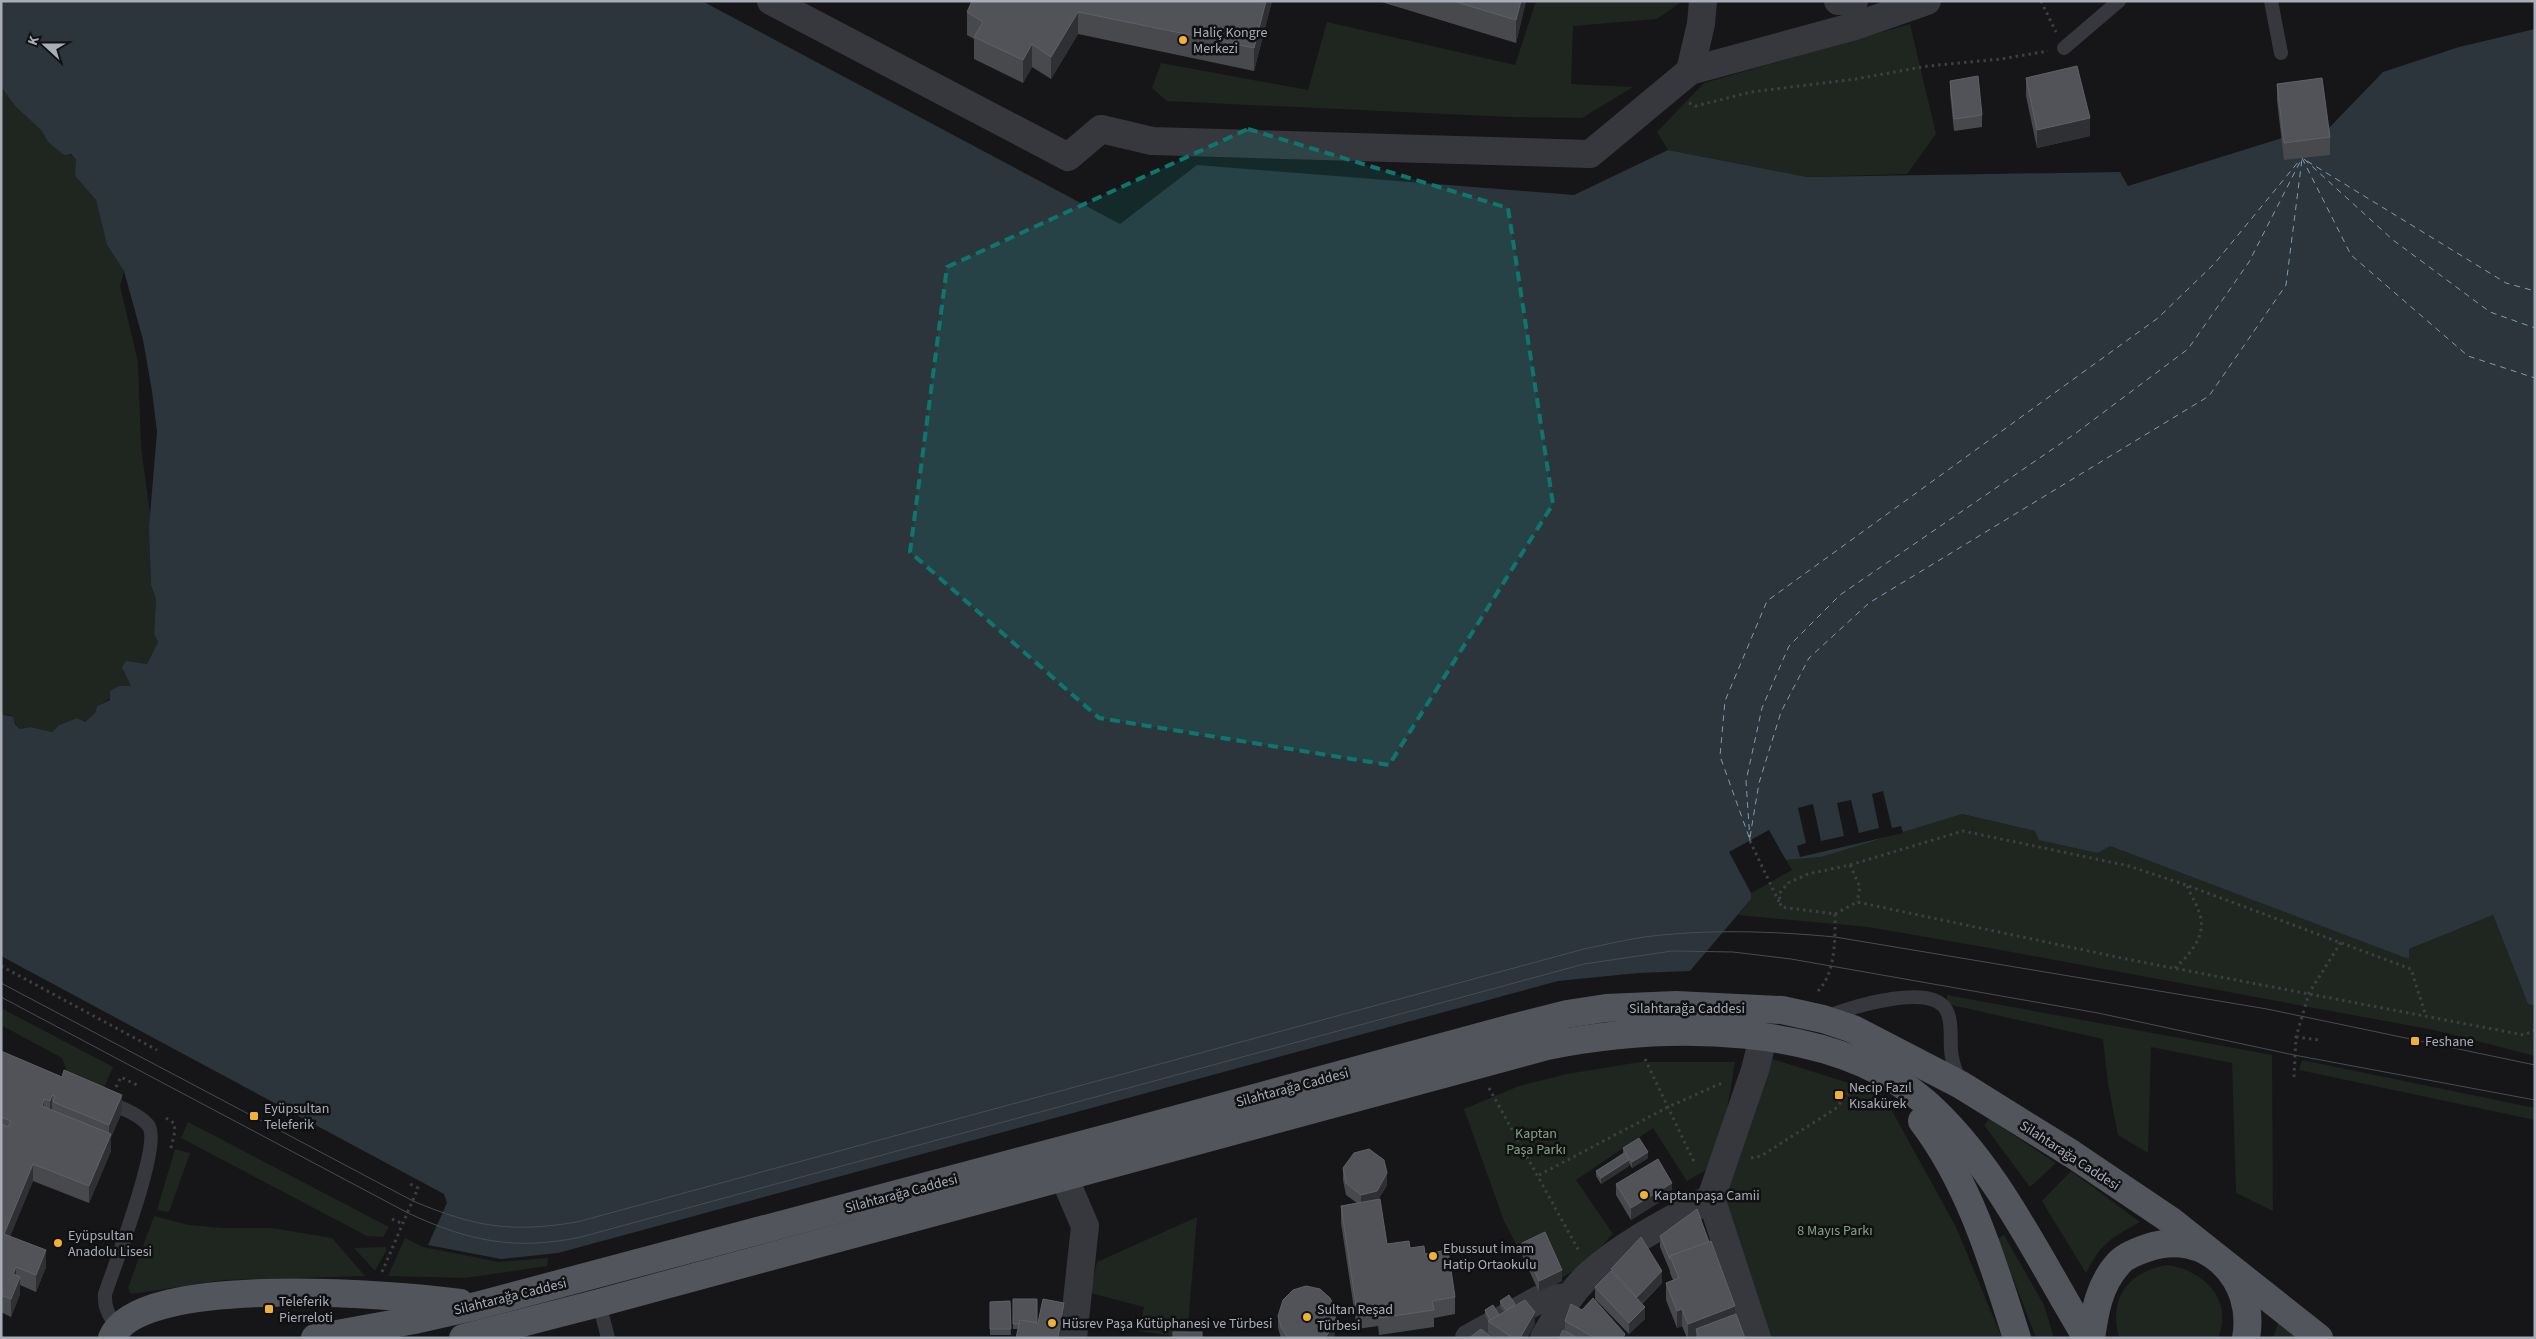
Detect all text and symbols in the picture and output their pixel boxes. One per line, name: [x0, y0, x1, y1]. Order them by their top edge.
north arrow: [20, 20, 70, 70]
place label: Haliç Kongre Merkezi: [1193, 23, 1267, 59]
text: K: [23, 33, 45, 48]
marker: Haliç Kongre Merkezi: [1177, 34, 1189, 46]
street label: Silahtarağa Caddesi: [1629, 999, 1745, 1019]
place label: Feshane: [2425, 1032, 2474, 1052]
marker: Feshane: [2409, 1035, 2421, 1047]
street label: Silahtarağa Caddesi: [1234, 1063, 1351, 1113]
place label: Necip Fazıl Kısakürek: [1849, 1078, 1912, 1114]
marker: Necip Fazıl Kısakürek: [1833, 1089, 1845, 1101]
place label: Eyüpsultan Teleferik: [264, 1099, 329, 1135]
marker: Eyüpsultan Teleferik: [248, 1110, 260, 1122]
street label: Silahtarağa Caddesi: [2015, 1116, 2123, 1196]
park label: Kaptan Paşa Parkı: [1506, 1124, 1566, 1160]
street label: Silahtarağa Caddesi: [843, 1169, 960, 1219]
place label: Kaptanpaşa Camii: [1654, 1186, 1760, 1206]
marker: Kaptanpaşa Camii: [1638, 1189, 1650, 1201]
park label: 8 Mayıs Parkı: [1797, 1221, 1873, 1241]
place label: Eyüpsultan Anadolu Lisesi: [68, 1226, 152, 1262]
marker: Eyüpsultan Anadolu Lisesi: [52, 1237, 64, 1249]
place label: Ebussuut İmam Hatip Ortaokulu: [1443, 1239, 1537, 1275]
marker: Ebussuut İmam Hatip Ortaokulu: [1427, 1250, 1439, 1262]
street label: Silahtarağa Caddesi: [452, 1273, 569, 1321]
place label: Teleferik Pierreloti: [279, 1292, 333, 1328]
place label: Sultan Reşad Türbesi: [1317, 1300, 1393, 1336]
marker: Teleferik Pierreloti: [263, 1303, 275, 1315]
marker: Sultan Reşad Türbesi: [1301, 1311, 1313, 1323]
place label: Hüsrev Paşa Kütüphanesi ve Türbesi: [1062, 1314, 1272, 1334]
marker: Hüsrev Paşa Kütüphanesi ve Türbesi: [1046, 1317, 1058, 1329]

